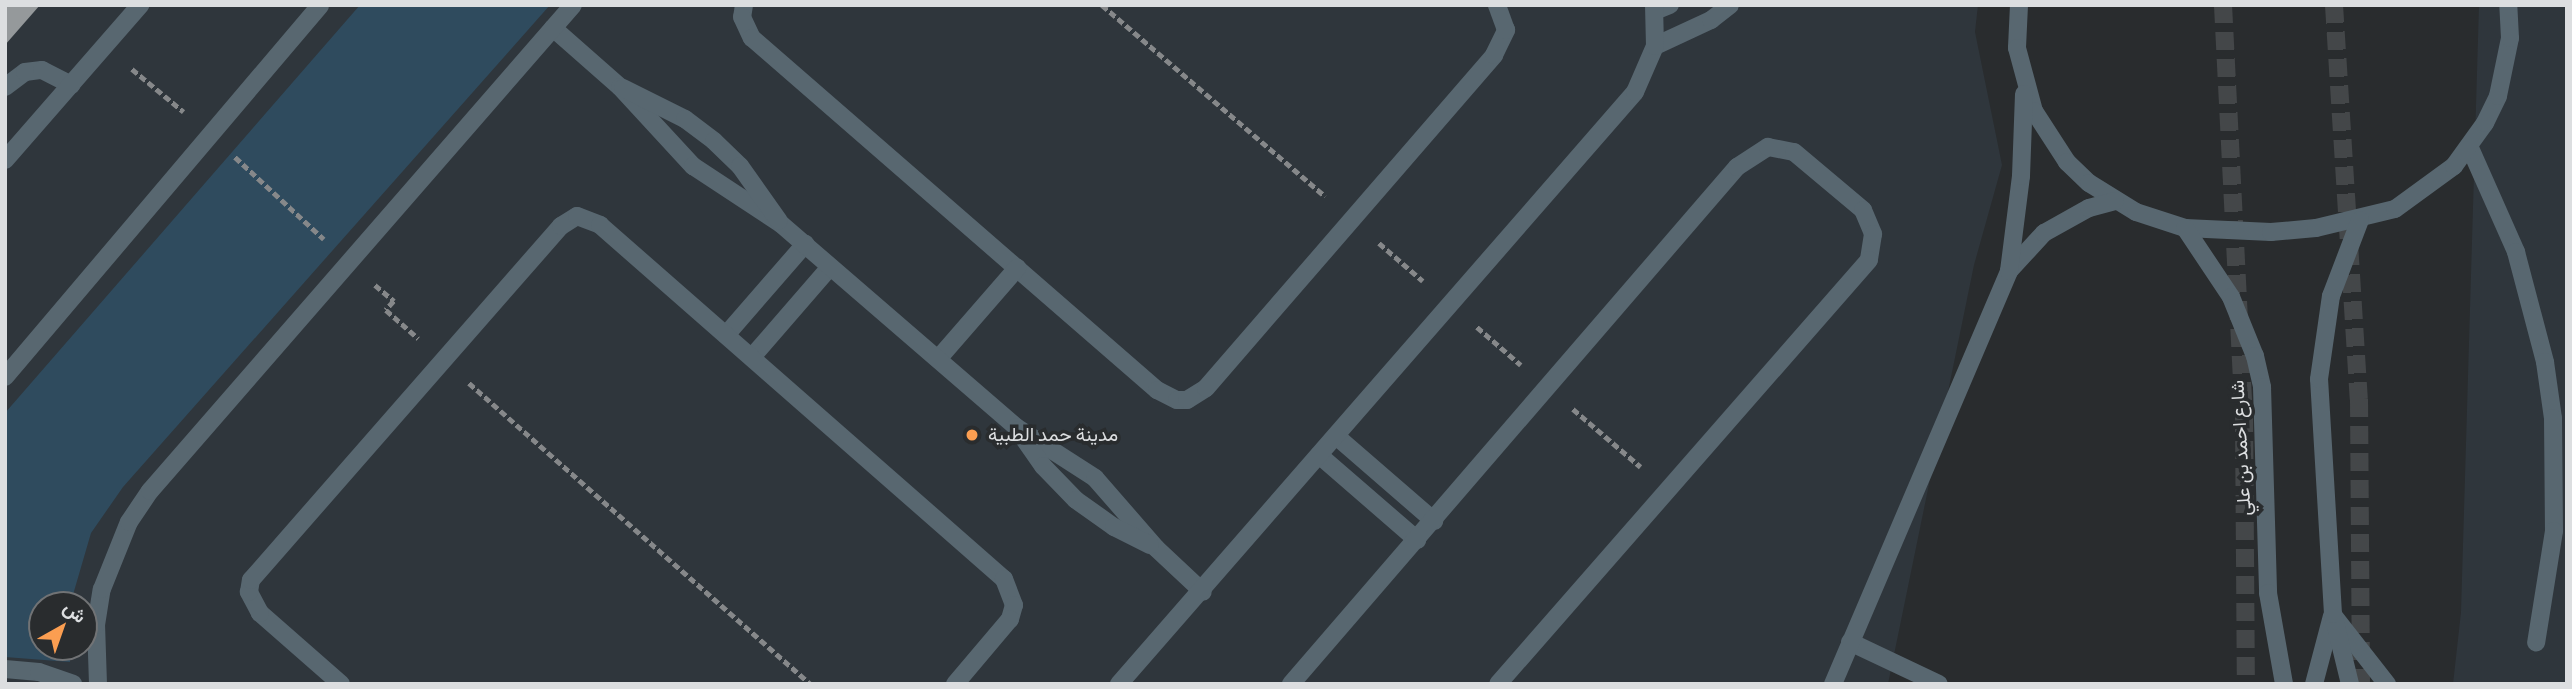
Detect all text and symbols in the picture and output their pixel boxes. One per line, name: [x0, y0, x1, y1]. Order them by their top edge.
street label: شارع احمد بن علي: [2226, 379, 2256, 517]
place label: مدينة حمد الطبية: [988, 424, 1118, 446]
marker: مدينة حمد الطبية: [962, 425, 982, 445]
north arrow: [28, 591, 98, 661]
text: ش: [59, 595, 92, 628]

